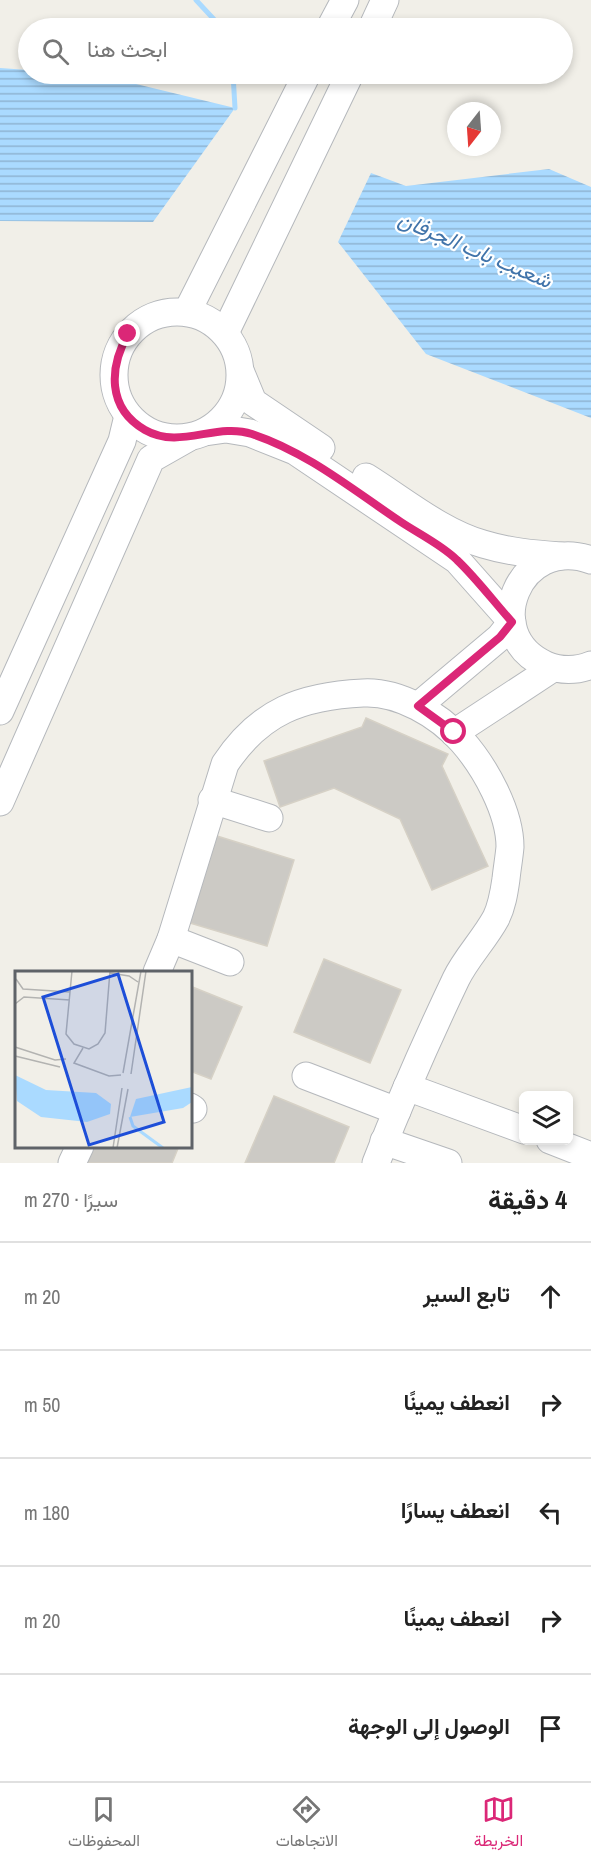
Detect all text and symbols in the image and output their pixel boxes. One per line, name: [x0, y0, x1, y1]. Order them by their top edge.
search box: [18, 18, 573, 84]
text: ابحث هنا: [87, 34, 168, 64]
icon: search: [39, 35, 72, 68]
north arrow: [447, 102, 501, 156]
water label: شعيب باب الجرفان: [394, 203, 557, 295]
route end: [114, 320, 140, 346]
route start: [440, 718, 466, 744]
inset map: [15, 971, 192, 1148]
map controls: [519, 1091, 573, 1145]
button: layers: [519, 1091, 573, 1145]
text: 4 دقيقة: [488, 1182, 567, 1217]
text: سيرًا · 270 m: [24, 1186, 118, 1213]
text: تابع السير: [423, 1279, 510, 1309]
icon: ahead: [534, 1280, 567, 1313]
text: 20 m: [24, 1283, 60, 1310]
text: انعطف يمينًا: [404, 1387, 510, 1417]
icon: right: [534, 1388, 567, 1421]
text: 50 m: [24, 1391, 60, 1418]
text: انعطف يسارًا: [401, 1495, 510, 1525]
icon: left: [534, 1496, 567, 1529]
text: 180 m: [24, 1499, 70, 1526]
text: انعطف يمينًا: [404, 1603, 510, 1633]
icon: right: [534, 1604, 567, 1637]
text: 20 m: [24, 1607, 60, 1634]
text: الوصول إلى الوجهة: [348, 1711, 510, 1741]
icon: arrive: [534, 1712, 567, 1745]
tab: المحفوظات: [68, 1793, 140, 1855]
tab: الاتجاهات: [276, 1793, 338, 1855]
tab: الخريطة: [474, 1793, 523, 1855]

